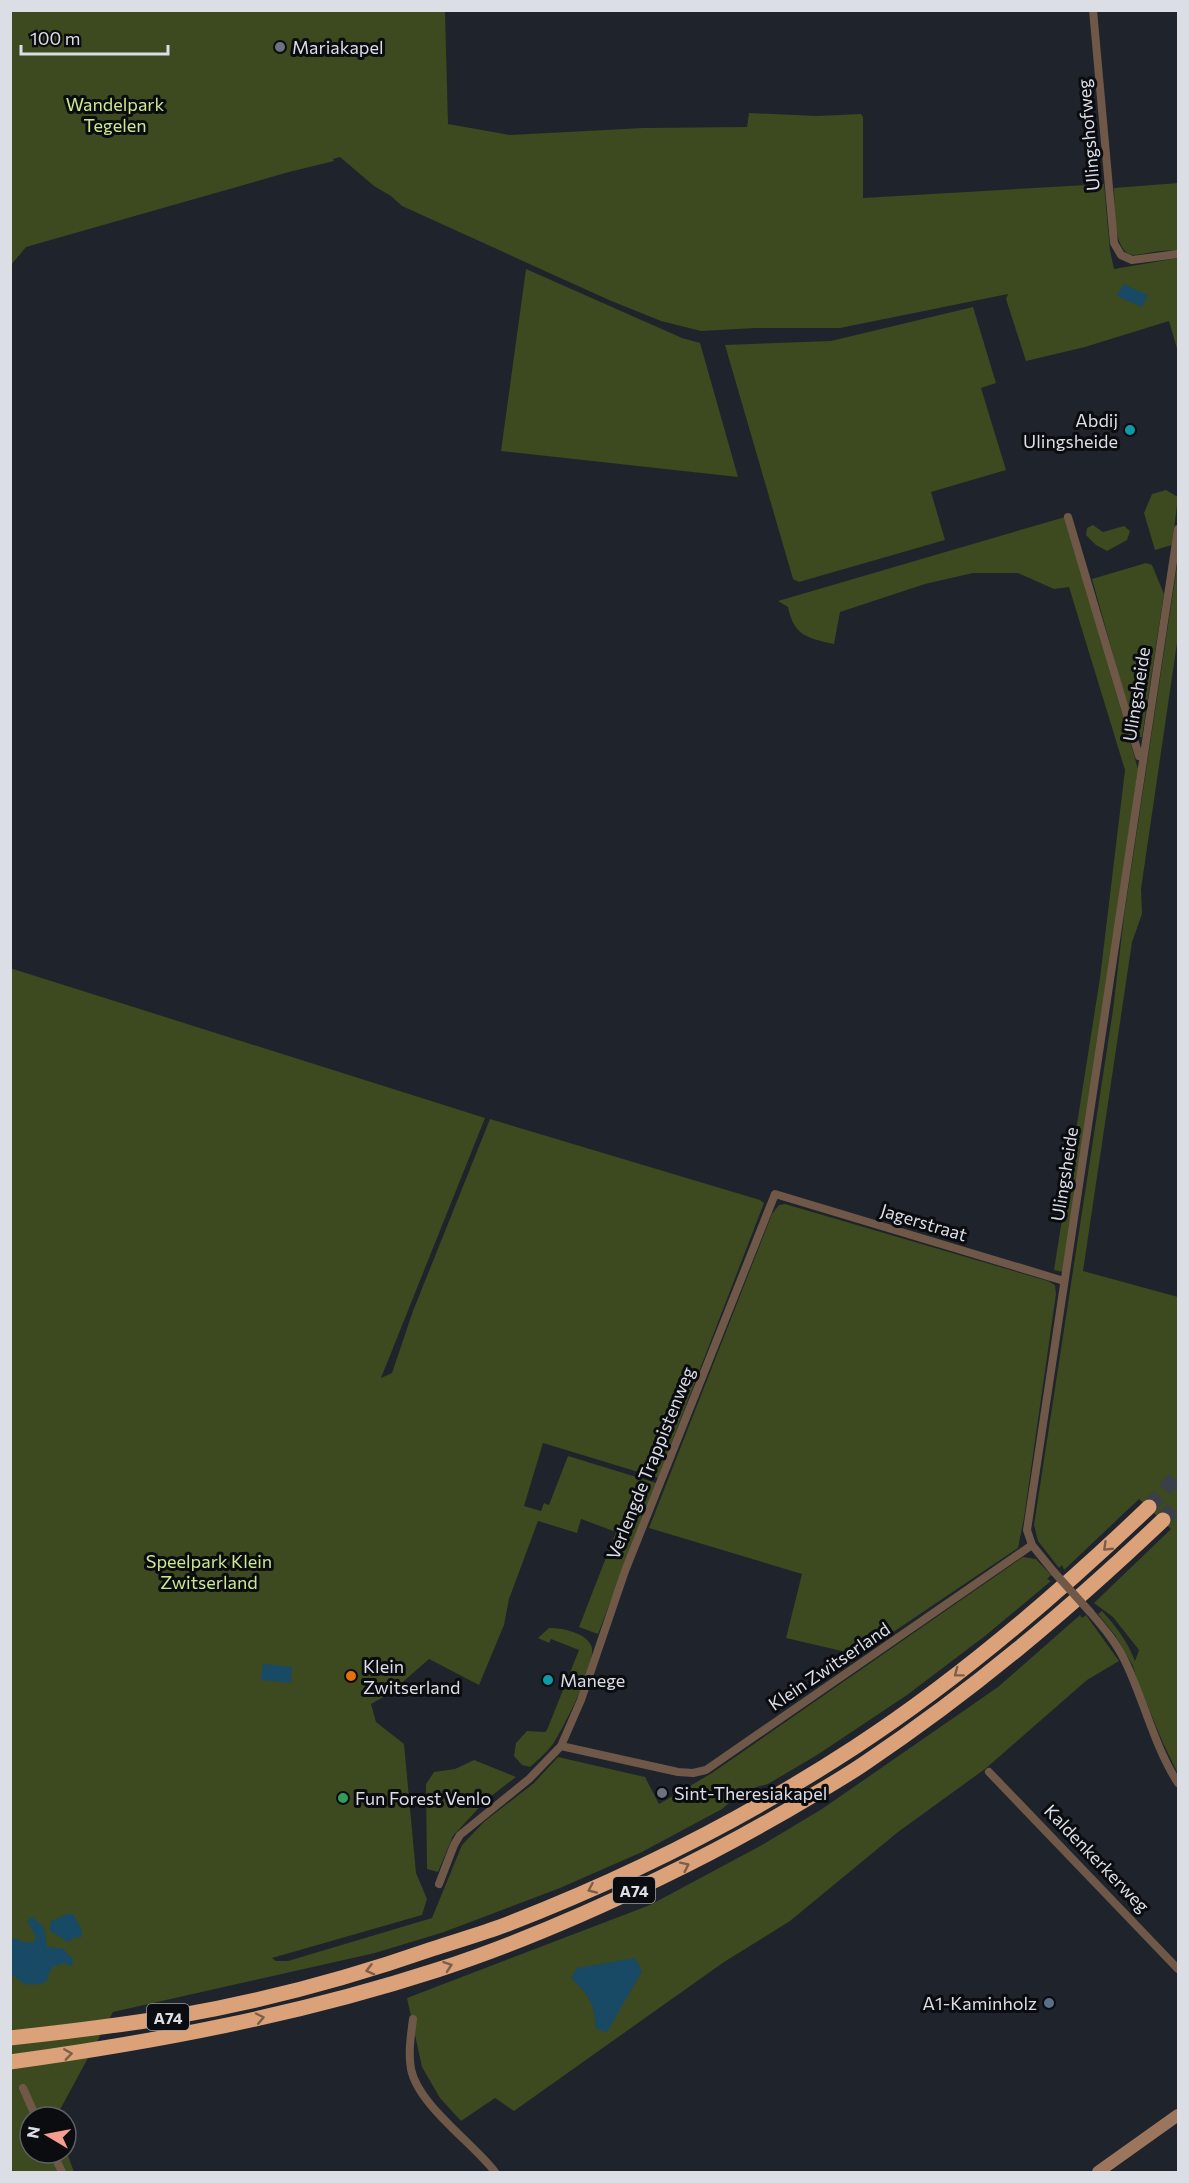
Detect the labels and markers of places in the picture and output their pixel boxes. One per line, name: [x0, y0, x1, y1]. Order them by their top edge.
place label: Mariakapel: [292, 36, 384, 58]
marker: Mariakapel: [273, 40, 287, 54]
place label: Abdij Ulingsheide: [1023, 409, 1118, 452]
marker: Abdij Ulingsheide: [1123, 423, 1137, 437]
place label: Klein Zwitserland: [363, 1655, 460, 1698]
marker: Klein Zwitserland: [344, 1669, 358, 1683]
place label: Manege: [560, 1669, 625, 1691]
marker: Manege: [541, 1673, 555, 1687]
place label: Sint-Theresiakapel: [674, 1782, 827, 1804]
marker: Sint-Theresiakapel: [655, 1786, 669, 1800]
place label: Fun Forest Venlo: [355, 1787, 491, 1809]
marker: Fun Forest Venlo: [336, 1791, 350, 1805]
place label: A1-Kaminholz: [923, 1992, 1037, 2014]
marker: A1-Kaminholz: [1042, 1996, 1056, 2010]

